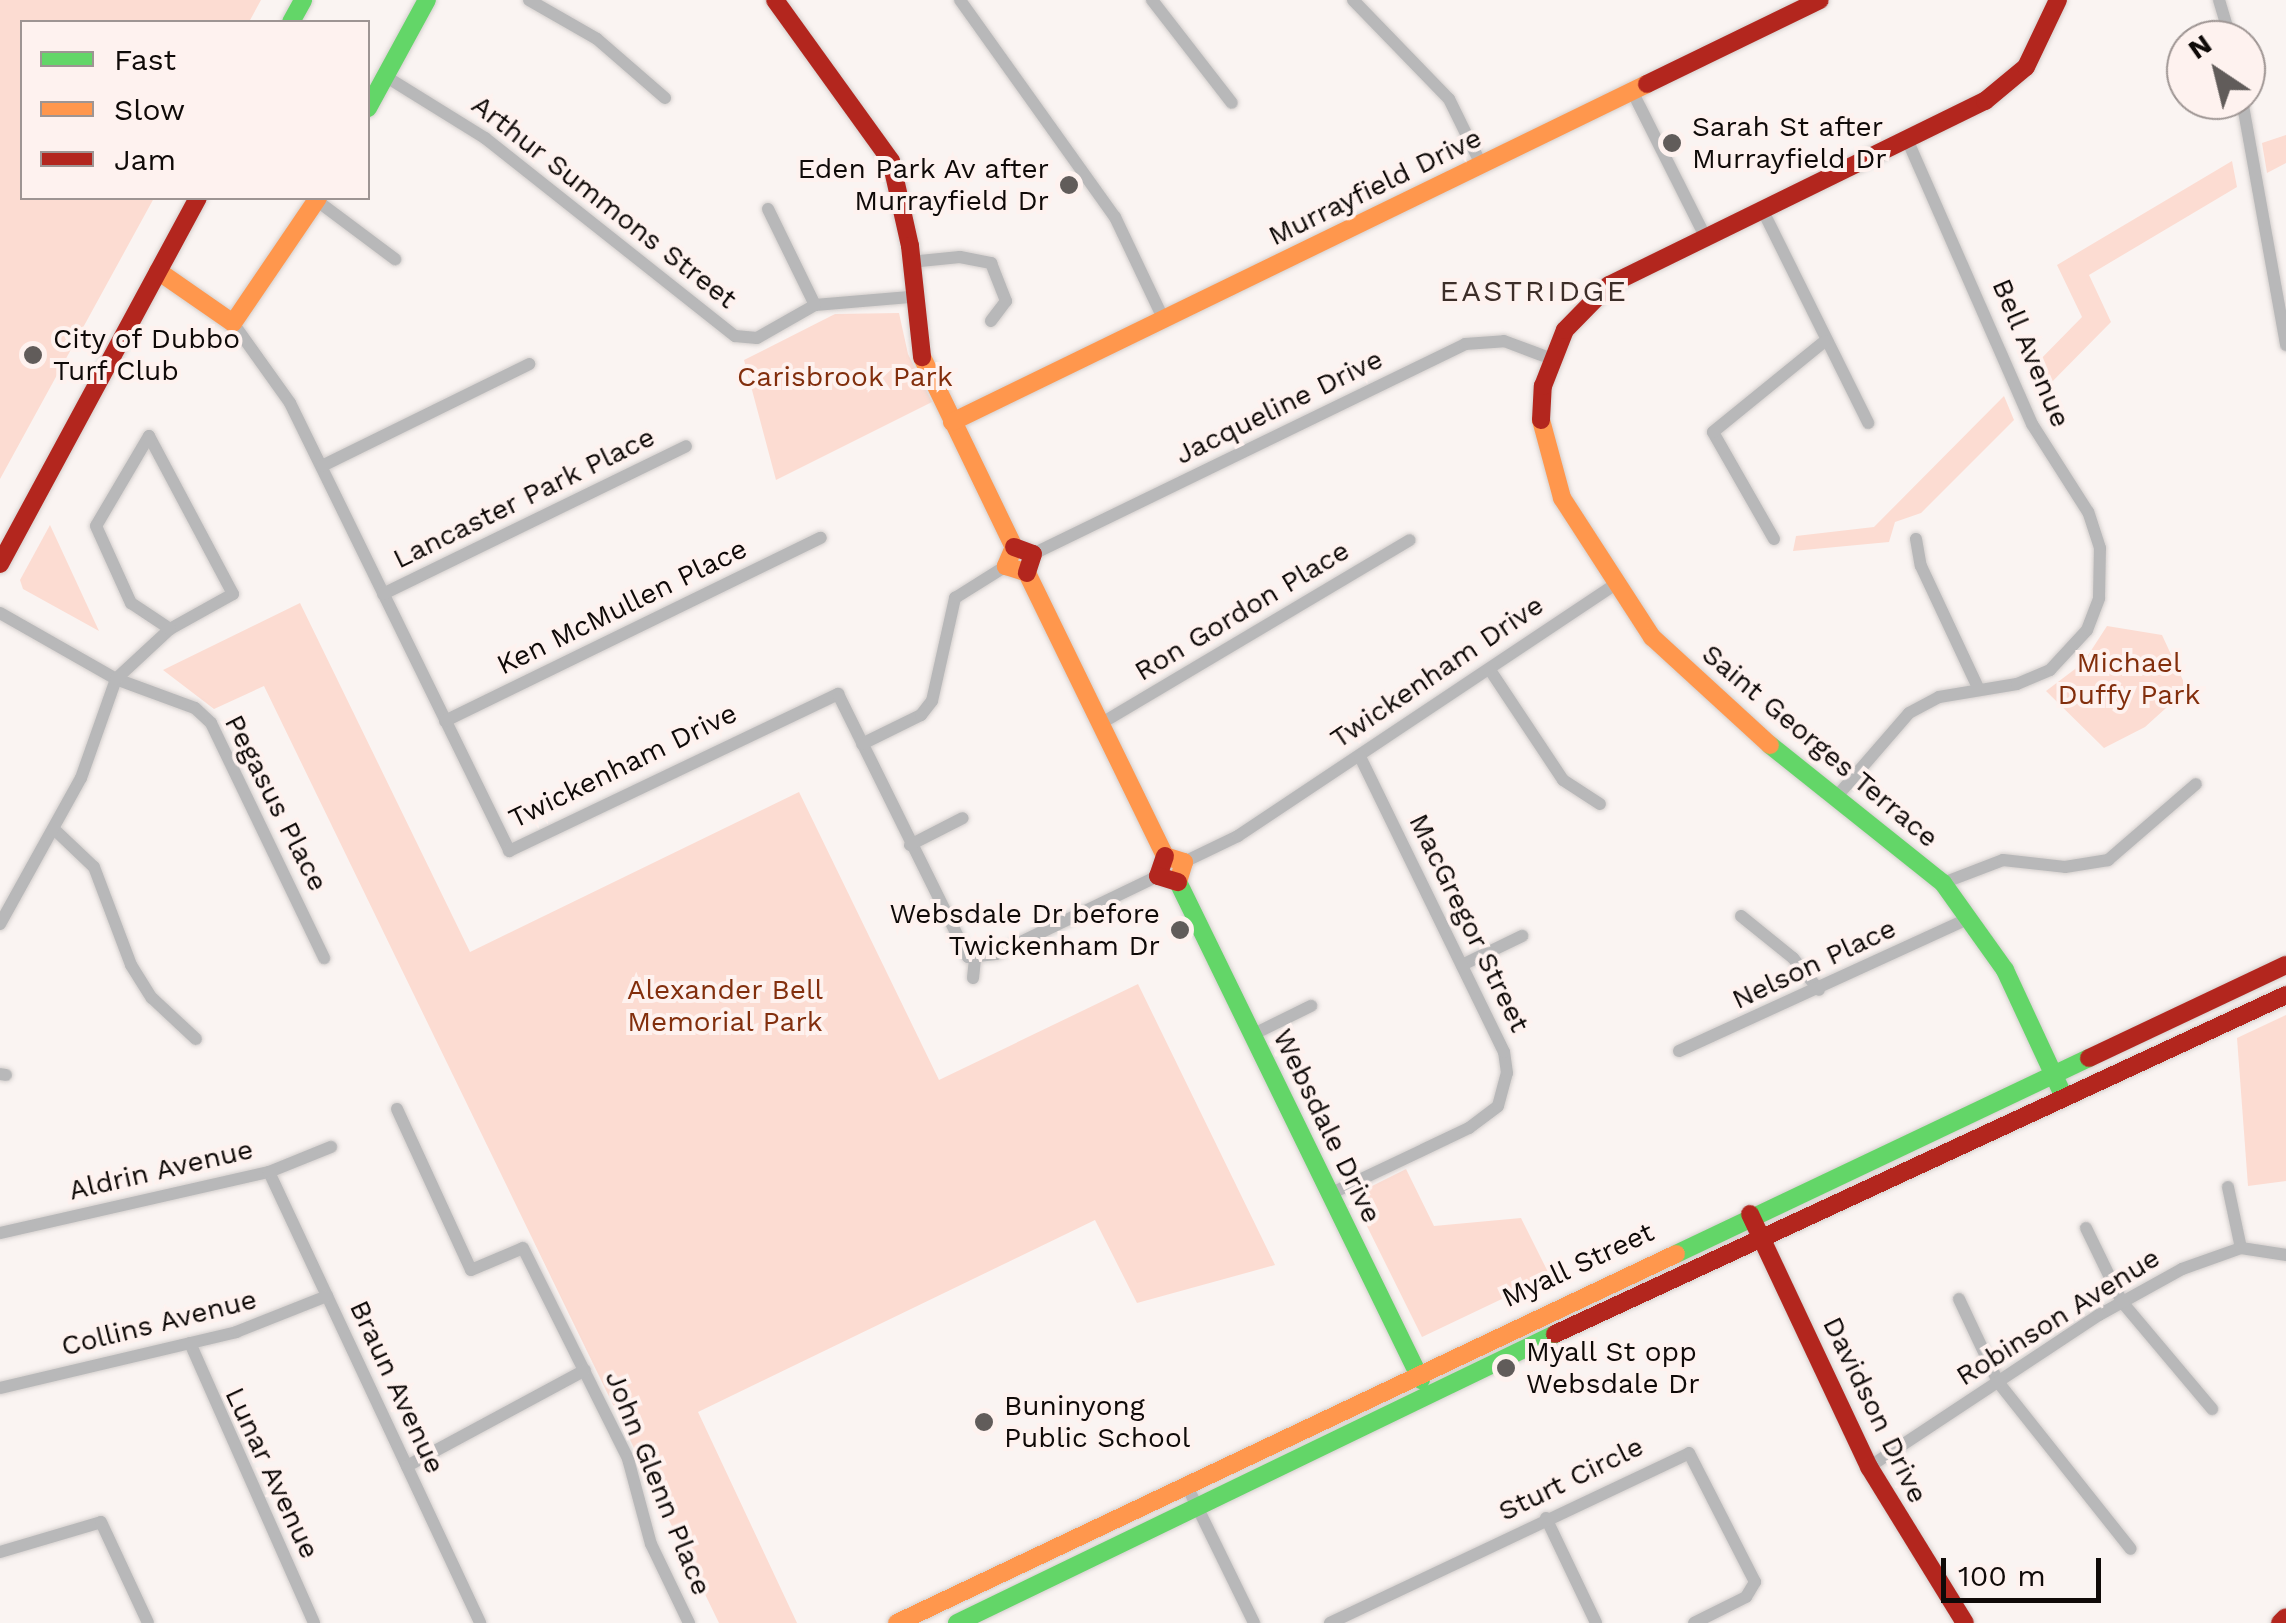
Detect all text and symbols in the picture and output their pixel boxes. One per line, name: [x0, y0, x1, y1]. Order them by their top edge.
legend: [20, 20, 370, 200]
north arrow: [2166, 20, 2266, 120]
text: N: [2182, 27, 2218, 66]
text: Fast: [114, 42, 176, 77]
street label: Arthur Summons Street: [465, 88, 743, 316]
text: Slow: [114, 92, 185, 127]
place label: Sarah St after Murrayfield Dr: [1692, 110, 1887, 176]
street label: Murrayfield Drive: [1263, 121, 1487, 253]
marker: Sarah St after Murrayfield Dr: [1661, 132, 1683, 154]
text: Jam: [114, 142, 176, 177]
place label: Eden Park Av after Murrayfield Dr: [795, 152, 1049, 218]
marker: Eden Park Av after Murrayfield Dr: [1058, 174, 1080, 196]
district label: EASTRIDGE: [1440, 273, 1628, 309]
street label: Bell Avenue: [1984, 273, 2078, 433]
place label: City of Dubbo Turf Club: [53, 322, 242, 388]
street label: Jacqueline Drive: [1170, 342, 1388, 472]
marker: City of Dubbo Turf Club: [22, 344, 44, 366]
park label: Carisbrook Park: [737, 360, 953, 394]
street label: Lancaster Park Place: [387, 420, 661, 576]
street label: Ken McMullen Place: [491, 532, 753, 682]
street label: Ron Gordon Place: [1129, 534, 1355, 688]
street label: Twickenham Drive: [1324, 588, 1550, 756]
street label: Saint Georges Terrace: [1695, 637, 1945, 855]
park label: Michael Duffy Park: [2057, 646, 2201, 712]
street label: Twickenham Drive: [503, 696, 743, 836]
street label: Pegasus Place: [217, 709, 335, 897]
street label: MacGregor Street: [1401, 808, 1537, 1038]
place label: Websdale Dr before Twickenham Dr: [889, 897, 1160, 963]
street label: Nelson Place: [1727, 911, 1901, 1017]
marker: Websdale Dr before Twickenham Dr: [1169, 919, 1191, 941]
park label: Alexander Bell Memorial Park: [627, 973, 823, 1039]
street label: Websdale Drive: [1265, 1023, 1389, 1229]
street label: Aldrin Avenue: [65, 1132, 257, 1208]
street label: Myall Street: [1496, 1215, 1660, 1315]
street label: Robinson Avenue: [1950, 1241, 2166, 1393]
street label: Collins Avenue: [57, 1282, 261, 1364]
street label: Braun Avenue: [342, 1295, 452, 1479]
street label: Davidson Drive: [1815, 1311, 1935, 1509]
place label: Myall St opp Websdale Dr: [1526, 1335, 1700, 1401]
marker: Myall St opp Websdale Dr: [1495, 1357, 1517, 1379]
street label: John Glenn Place: [598, 1366, 718, 1600]
street label: Lunar Avenue: [217, 1381, 327, 1565]
place label: Buninyong Public School: [1004, 1389, 1190, 1455]
marker: Buninyong Public School: [973, 1411, 995, 1433]
street label: Sturt Circle: [1493, 1430, 1649, 1528]
scale bar: [1946, 1538, 2106, 1600]
text: 100 m: [1958, 1558, 2046, 1593]

